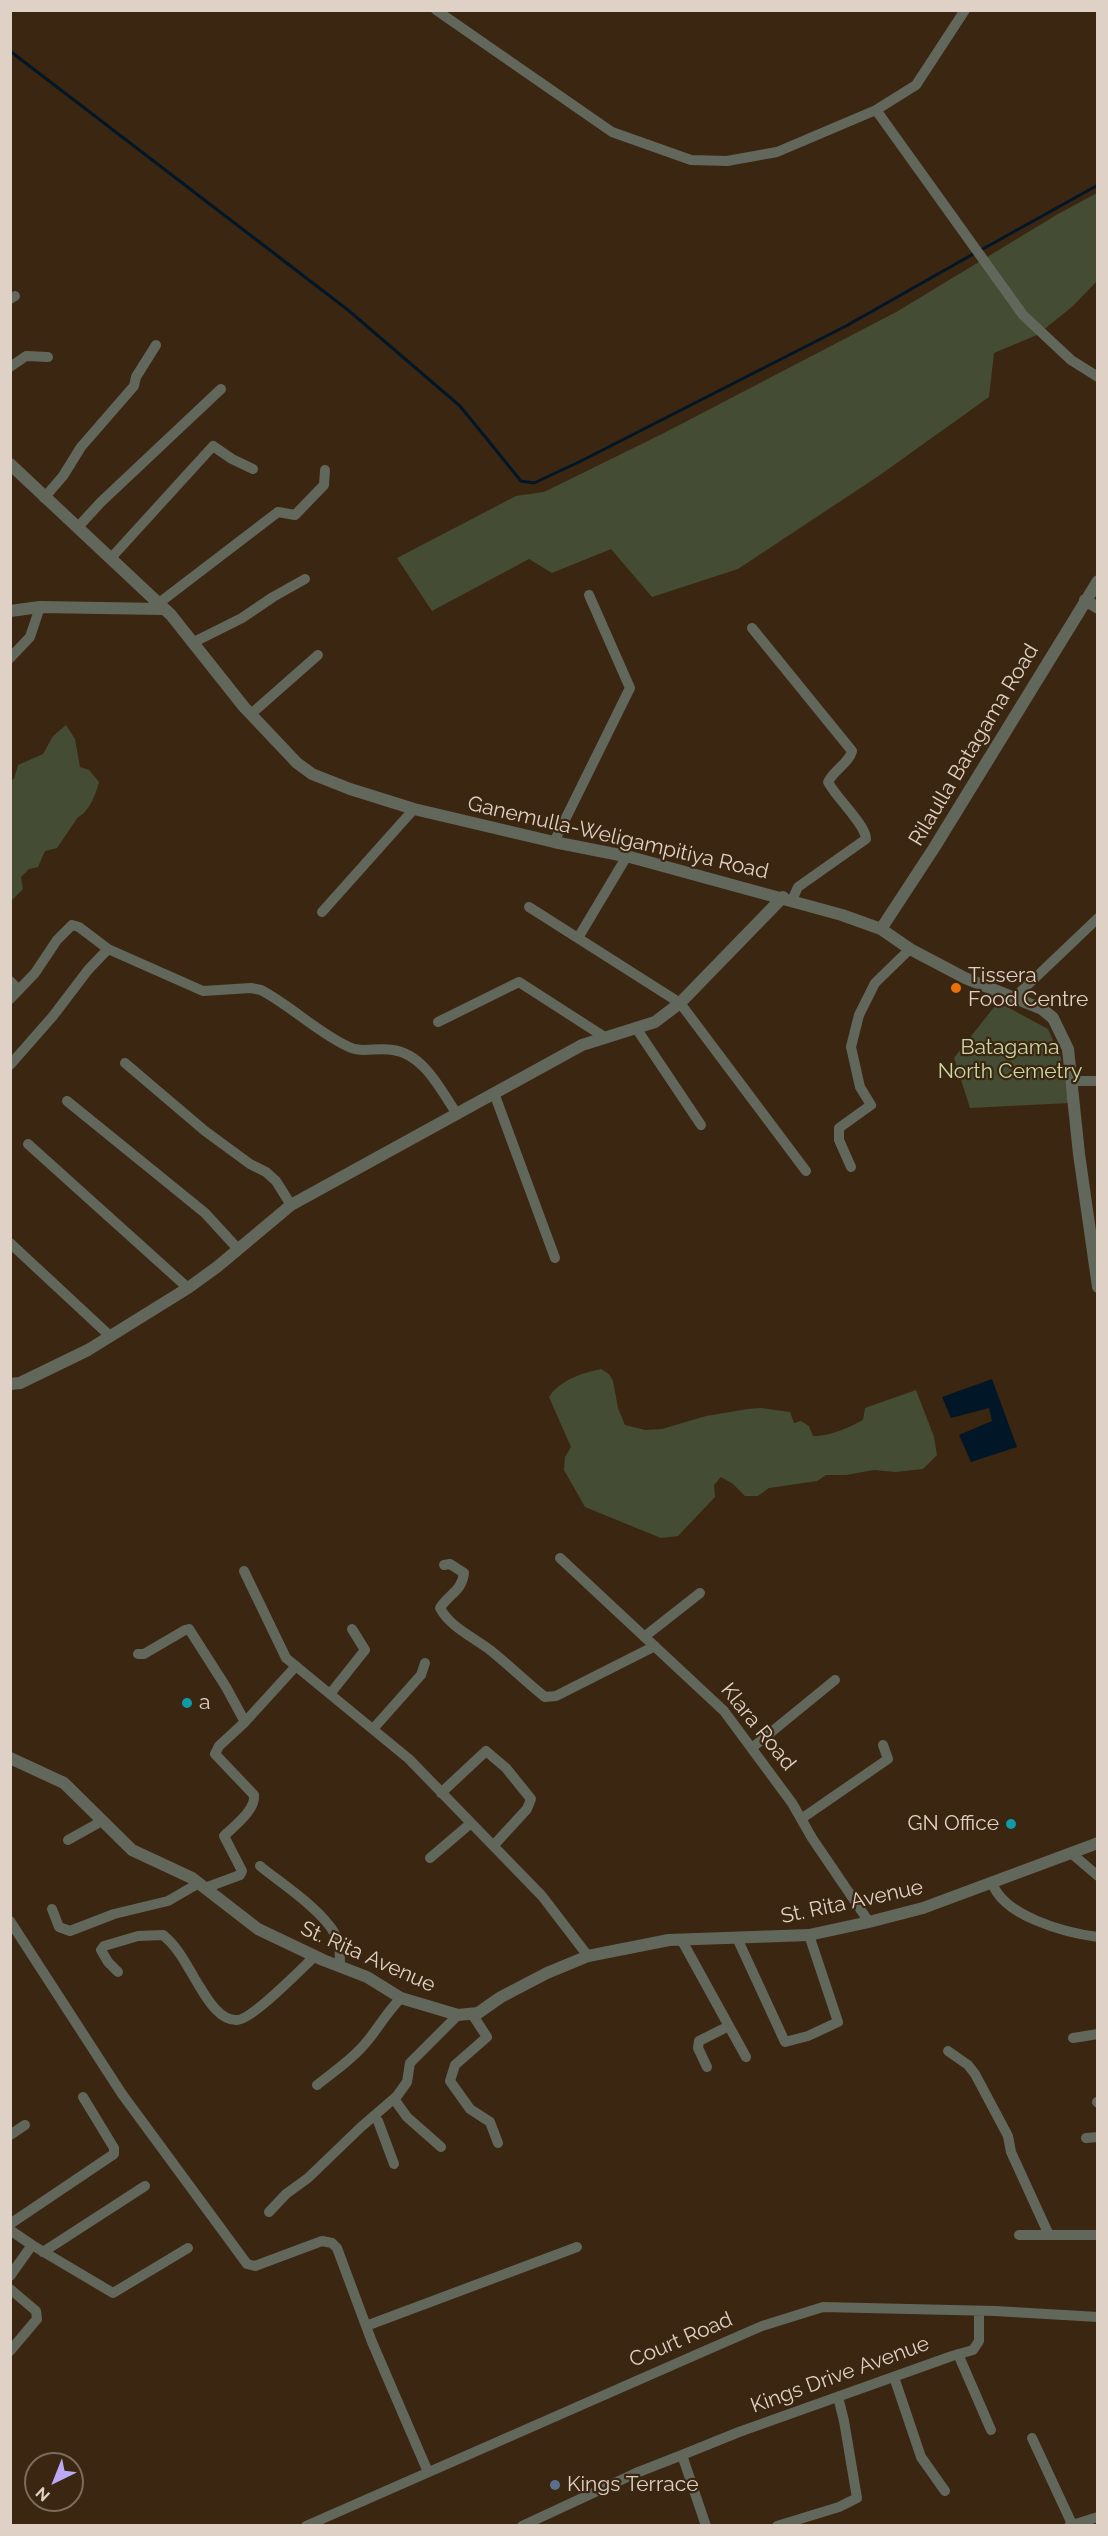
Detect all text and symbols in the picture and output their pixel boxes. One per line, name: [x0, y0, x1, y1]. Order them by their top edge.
street label: Rilaulla Batagama Road: [904, 640, 1044, 850]
street label: Ganemulla-Weligampitiya Road: [465, 791, 771, 885]
place label: Tissera Food Centre: [968, 963, 1088, 1013]
marker: Tissera Food Centre: [949, 981, 963, 995]
park label: Batagama North Cemetry: [938, 1035, 1082, 1085]
street label: Klara Road: [715, 1678, 801, 1776]
place label: a: [199, 1690, 210, 1716]
marker: a: [180, 1696, 194, 1710]
place label: GN Office: [907, 1811, 999, 1837]
marker: GN Office: [1004, 1817, 1018, 1831]
street label: St. Rita Avenue: [779, 1875, 925, 1929]
street label: St. Rita Avenue: [297, 1916, 439, 1998]
street label: Court Road: [626, 2307, 736, 2373]
street label: Kings Drive Avenue: [747, 2331, 933, 2419]
north arrow: [24, 2452, 84, 2512]
place label: Kings Terrace: [567, 2472, 698, 2498]
marker: Kings Terrace: [548, 2478, 562, 2492]
text: N: [32, 2483, 54, 2505]

